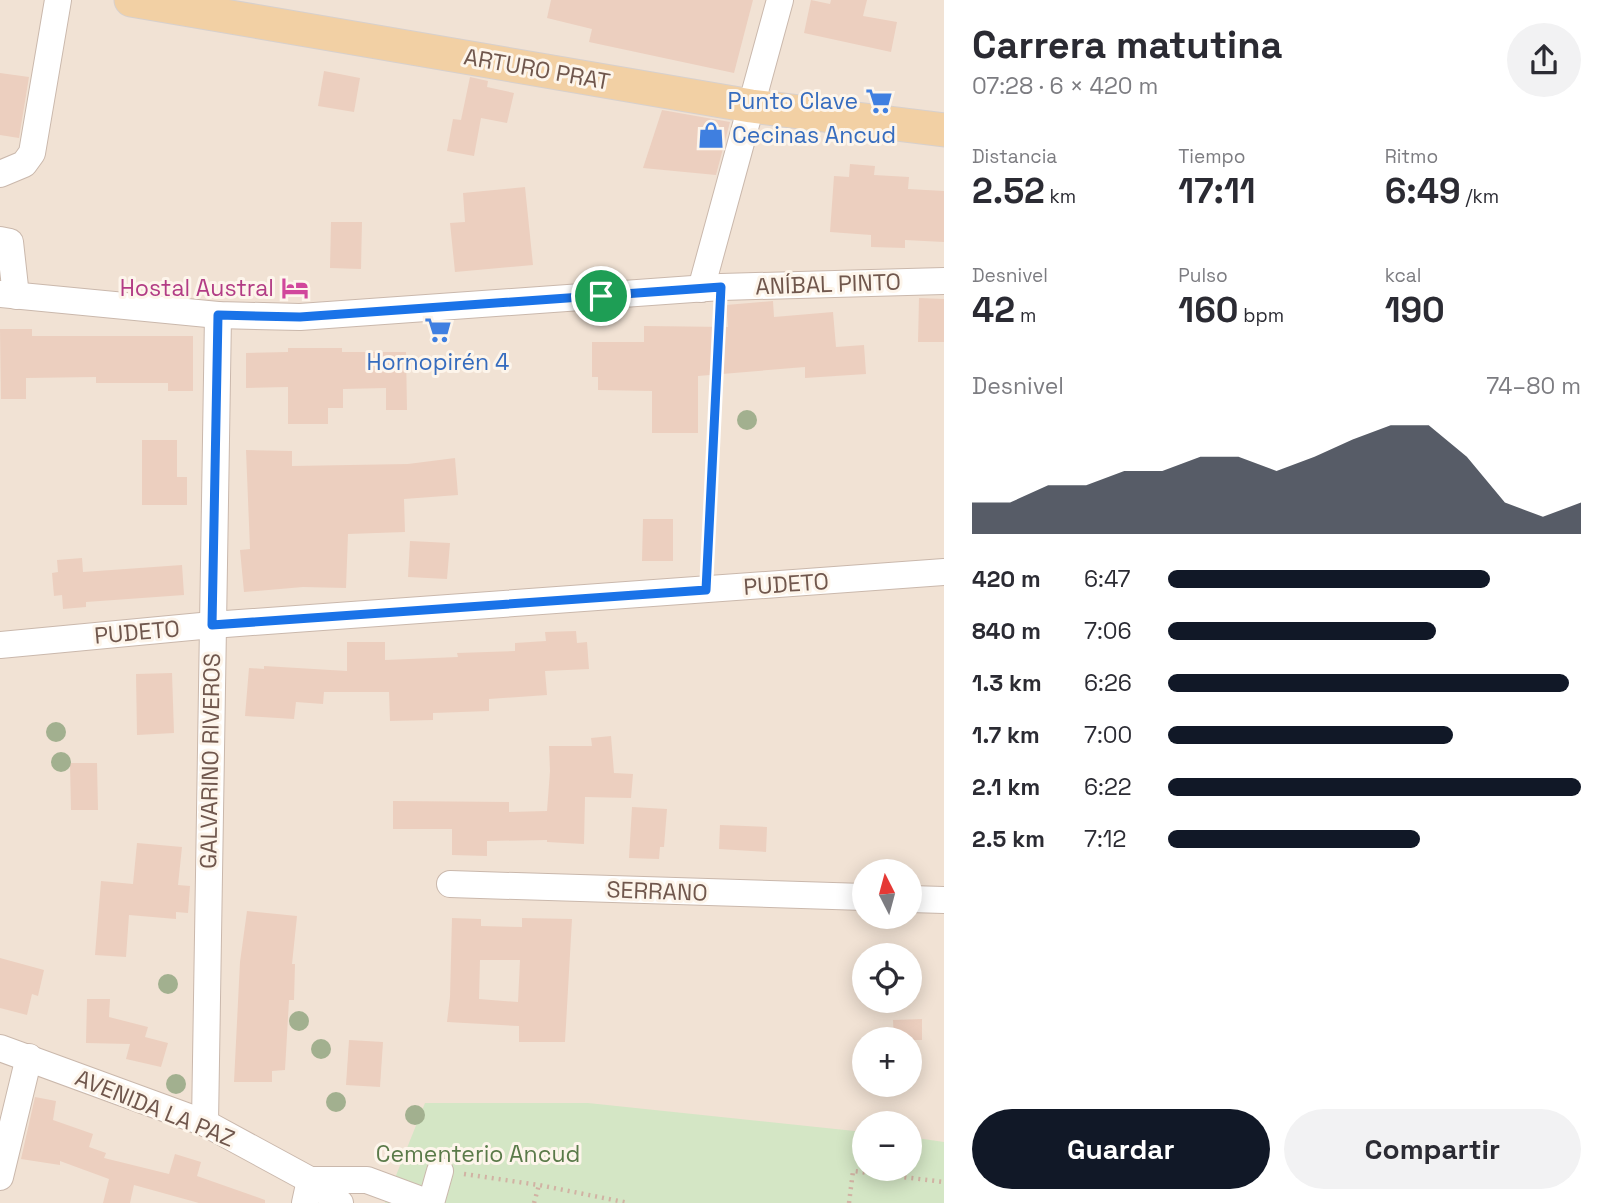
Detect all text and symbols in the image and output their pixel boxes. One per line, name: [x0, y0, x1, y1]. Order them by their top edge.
text: Carrera matutina: [972, 21, 1283, 69]
button: share: [1507, 23, 1581, 97]
street label: ARTURO PRAT: [462, 41, 612, 97]
text: 07:28 · 6 × 420 m: [972, 71, 1158, 101]
place label: Punto Clave: [727, 86, 858, 116]
supermarket icon: Punto Clave: [864, 86, 894, 116]
shop icon: Cecinas Ancud: [696, 120, 726, 150]
place label: Cecinas Ancud: [732, 120, 896, 150]
text: Distancia: [972, 144, 1057, 169]
text: Tiempo: [1178, 144, 1246, 169]
text: Ritmo: [1385, 144, 1438, 169]
text: 2.52: [972, 169, 1045, 213]
text: 17:11: [1178, 169, 1256, 213]
text: 6:49: [1385, 169, 1461, 213]
text: km: [1045, 184, 1076, 209]
text: /km: [1461, 184, 1499, 209]
text: Desnivel: [972, 263, 1048, 288]
text: Pulso: [1178, 263, 1228, 288]
text: kcal: [1385, 263, 1421, 288]
pin: [571, 266, 631, 326]
street label: ANÍBAL PINTO: [755, 266, 901, 302]
place label: Hostal Austral: [120, 273, 274, 303]
hotel icon: Hostal Austral: [280, 273, 310, 303]
icon: arrive: [582, 277, 620, 315]
text: 42: [972, 288, 1015, 332]
text: 160: [1178, 288, 1238, 332]
text: 190: [1385, 288, 1445, 332]
text: m: [1015, 303, 1036, 328]
text: bpm: [1238, 303, 1284, 328]
supermarket icon: Hornopirén 4: [423, 315, 453, 345]
place label: Hornopirén 4: [367, 347, 510, 377]
text: Desnivel: [972, 371, 1064, 401]
text: 74–80 m: [1486, 371, 1581, 401]
text: 420 m: [972, 564, 1041, 594]
text: 6:47: [1084, 564, 1131, 594]
street label: PUDETO: [742, 566, 830, 602]
street label: PUDETO: [93, 613, 181, 651]
text: 840 m: [972, 616, 1041, 646]
text: 7:06: [1084, 616, 1132, 646]
street label: GALVARINO RIVEROS: [193, 653, 227, 869]
text: 1.3 km: [972, 668, 1042, 698]
text: 6:26: [1084, 668, 1132, 698]
text: 1.7 km: [972, 720, 1040, 750]
text: 7:00: [1084, 720, 1132, 750]
text: 2.1 km: [972, 772, 1040, 802]
text: 6:22: [1084, 772, 1132, 802]
text: 2.5 km: [972, 824, 1045, 854]
text: 7:12: [1084, 824, 1126, 854]
north arrow: [852, 859, 922, 929]
map controls: [852, 859, 922, 1181]
street label: SERRANO: [606, 874, 708, 908]
button: locate: [852, 943, 922, 1013]
button: +: [852, 1027, 922, 1097]
street label: AVENIDA LA PAZ: [71, 1062, 239, 1154]
button: Guardar: [972, 1109, 1270, 1189]
button: Compartir: [1284, 1109, 1581, 1189]
button: −: [852, 1111, 922, 1181]
park label: Cementerio Ancud: [376, 1139, 580, 1169]

